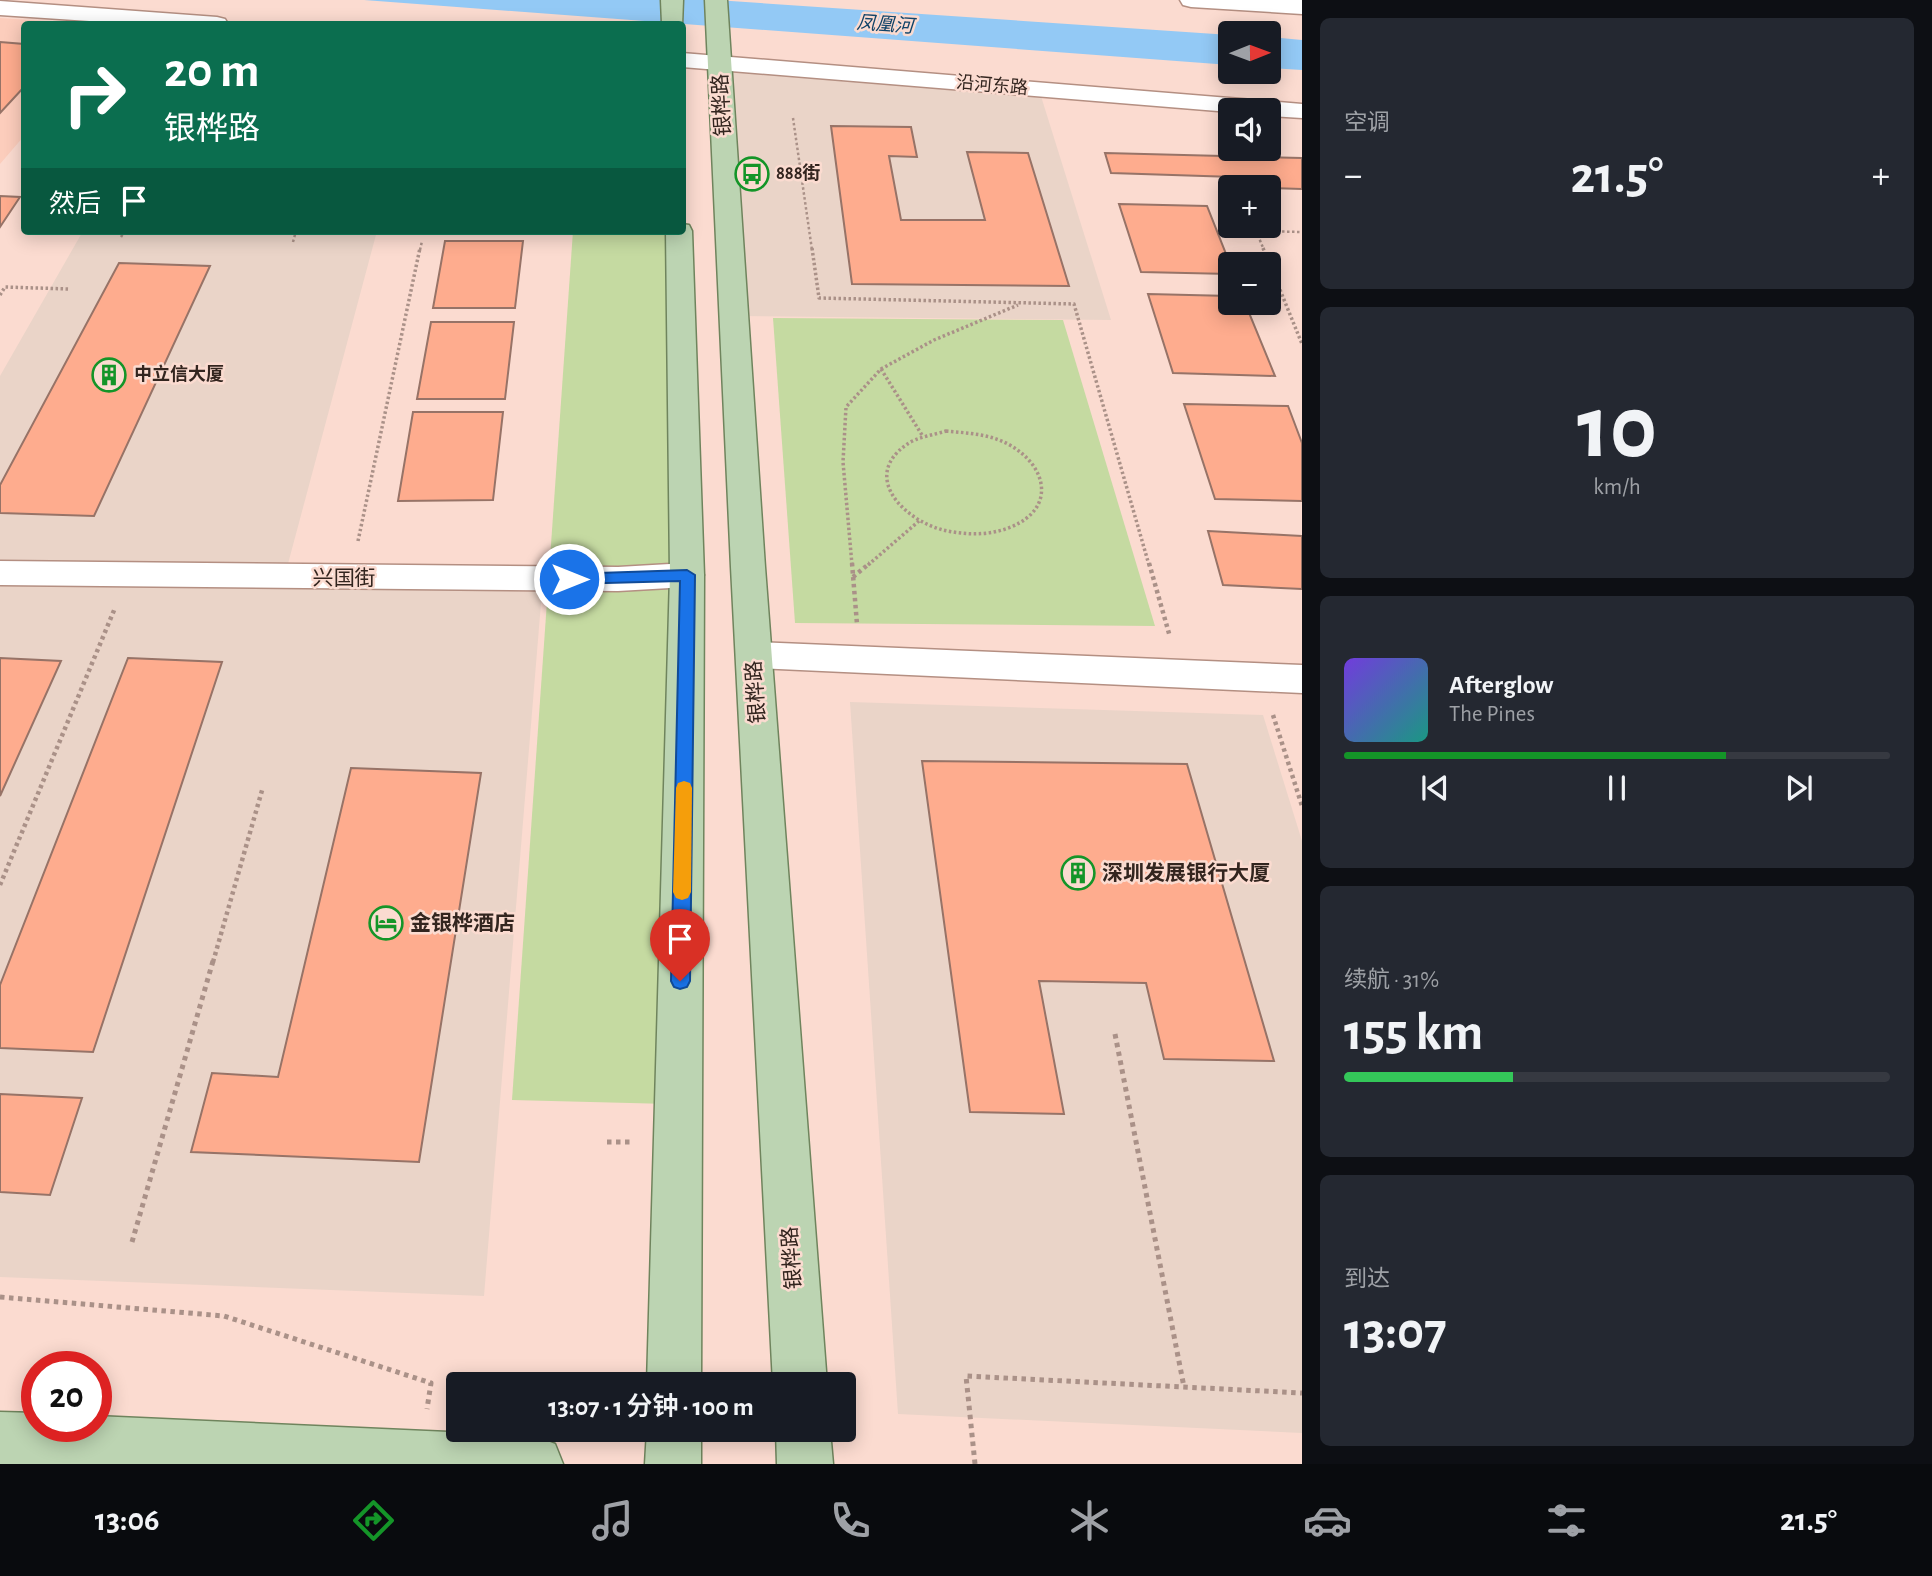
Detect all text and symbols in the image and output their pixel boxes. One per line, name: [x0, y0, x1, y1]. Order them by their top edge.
water label: 凤凰河: [856, 13, 918, 37]
north arrow: [1218, 21, 1281, 84]
map controls: [1218, 21, 1281, 315]
text: 20 m: [164, 47, 260, 96]
icon: right: [49, 49, 140, 140]
street label: 沿河东路: [955, 72, 1029, 98]
street label: 银桦路: [709, 73, 734, 137]
button: sound: [1218, 98, 1281, 161]
text: 空调: [1344, 112, 1390, 135]
text: 银桦路: [164, 113, 260, 145]
text: 21.5°: [1571, 150, 1663, 202]
bus stop icon: 888街: [733, 155, 771, 193]
text: −: [1344, 157, 1362, 195]
text: +: [1872, 157, 1890, 195]
place label: 888街: [776, 163, 821, 183]
button: +: [1218, 175, 1281, 238]
icon: arrive: [115, 182, 153, 220]
text: 然后: [49, 191, 101, 217]
button: −: [1218, 252, 1281, 315]
building icon: 中立信大厦: [90, 356, 128, 394]
place label: 中立信大厦: [134, 364, 224, 384]
text: 10: [1577, 383, 1657, 474]
text: km/h: [1593, 476, 1641, 499]
position arrow: [532, 542, 606, 616]
street label: 兴国街: [313, 567, 376, 589]
street label: 银桦路: [742, 660, 769, 724]
text: Afterglow: [1449, 672, 1553, 698]
text: The Pines: [1449, 703, 1535, 726]
icon: previous: [1416, 769, 1454, 807]
icon: pause: [1598, 769, 1636, 807]
icon: next: [1780, 769, 1818, 807]
building icon: 深圳发展银行大厦: [1059, 854, 1097, 892]
place label: 深圳发展银行大厦: [1102, 862, 1270, 884]
hotel icon: 金银桦酒店: [367, 904, 405, 942]
pin: [650, 909, 710, 981]
place label: 金银桦酒店: [410, 911, 515, 934]
icon: arrive: [661, 920, 699, 958]
text: 续航 · 31%: [1344, 969, 1439, 992]
text: 155 km: [1344, 1007, 1483, 1059]
street label: 银桦路: [778, 1226, 805, 1290]
text: 到达: [1344, 1268, 1390, 1291]
text: 13:07: [1344, 1306, 1447, 1358]
speed limit sign: 20: [21, 1351, 112, 1442]
text: 13:07 · 1 分钟 · 100 m: [548, 1394, 754, 1420]
icon: directions: [349, 1496, 398, 1545]
icon: music: [588, 1496, 637, 1545]
icon: phone: [826, 1496, 875, 1545]
icon: climate: [1065, 1496, 1114, 1545]
icon: car: [1303, 1496, 1352, 1545]
icon: filters: [1542, 1496, 1591, 1545]
text: 13:06: [95, 1504, 160, 1536]
text: 21.5°: [1780, 1504, 1837, 1536]

